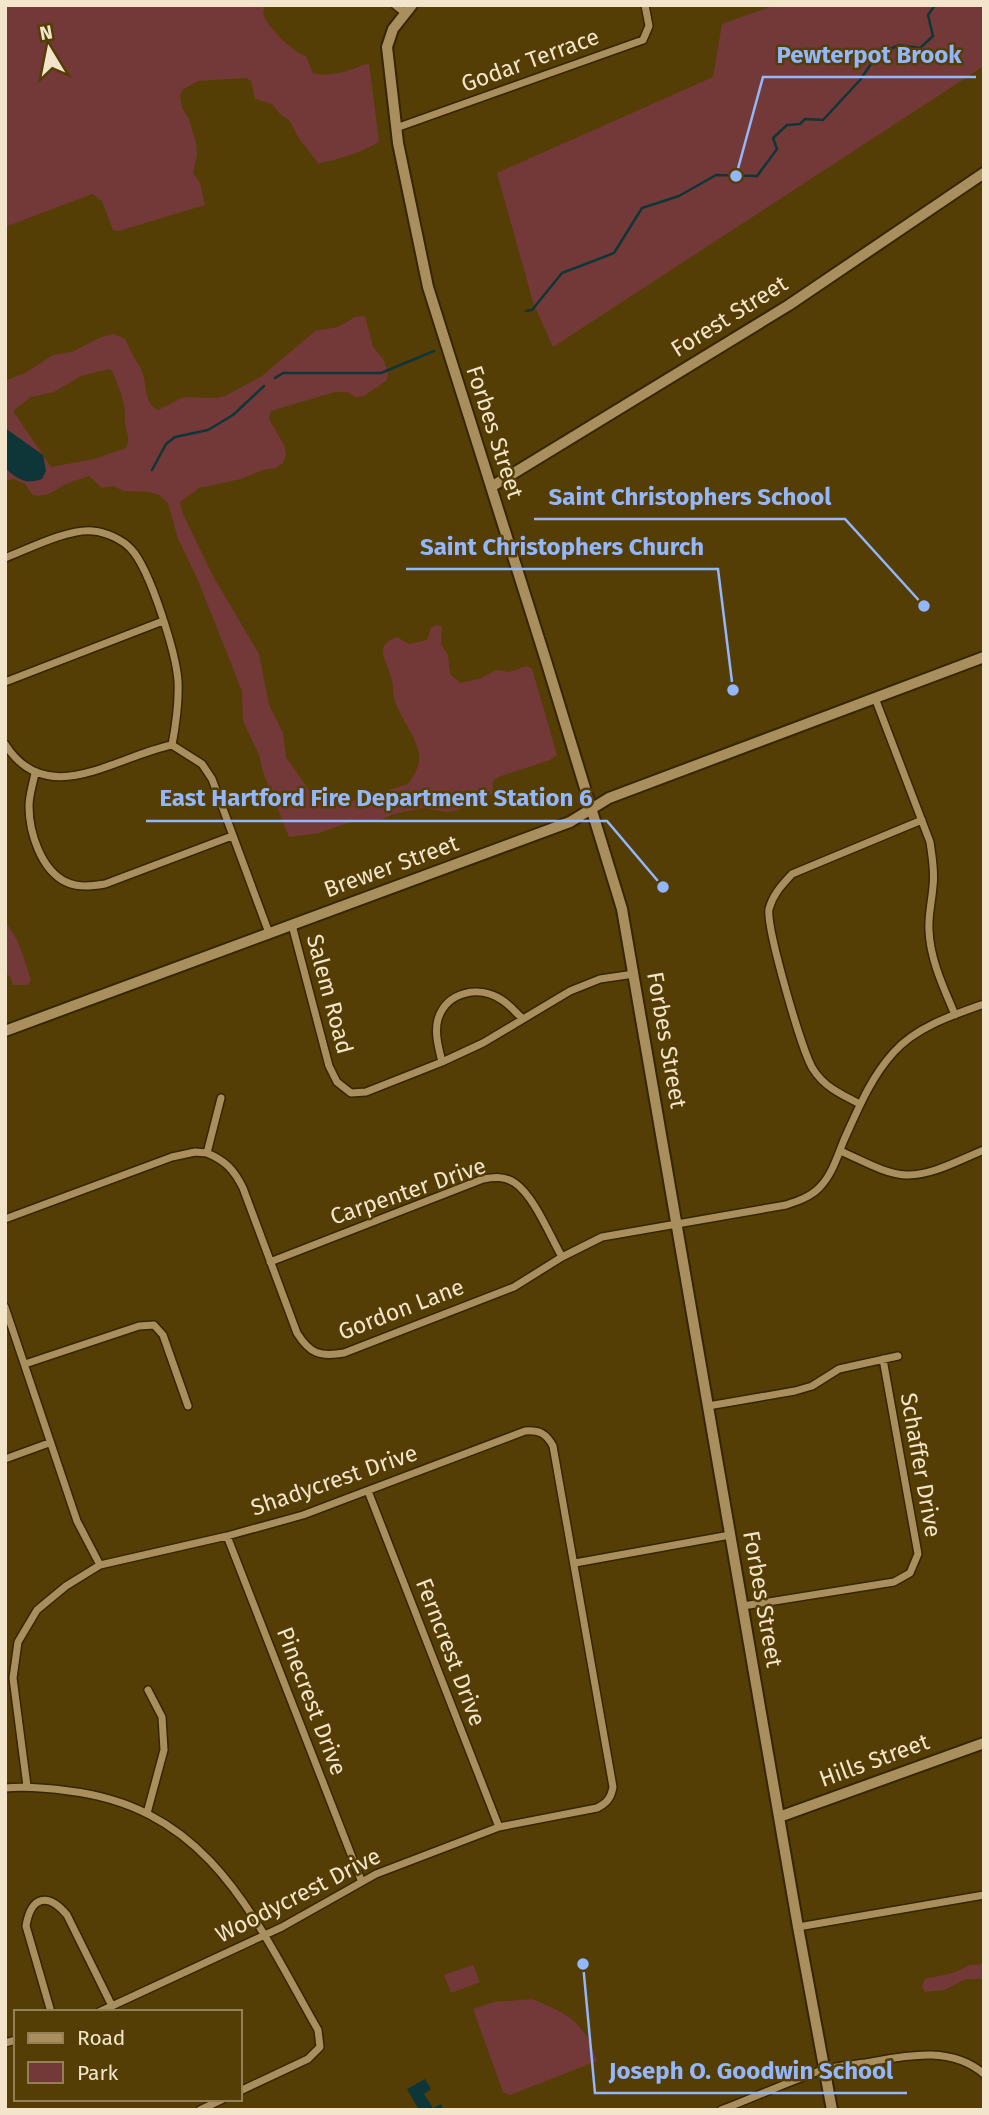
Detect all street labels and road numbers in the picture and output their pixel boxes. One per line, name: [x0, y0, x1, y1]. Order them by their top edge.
street label: Godar Terrace: [457, 22, 603, 98]
street label: Forest Street: [666, 269, 793, 363]
street label: Forbes Street: [460, 362, 530, 503]
street label: Brewer Street: [320, 828, 463, 903]
street label: Salem Road: [301, 931, 359, 1057]
street label: Forbes Street: [641, 970, 693, 1111]
street label: Carpenter Drive: [326, 1151, 490, 1231]
street label: Gordon Lane: [334, 1272, 468, 1346]
street label: Schaffer Drive: [895, 1391, 947, 1539]
street label: Shadycrest Drive: [247, 1438, 421, 1522]
street label: Forbes Street: [737, 1529, 789, 1670]
street label: Ferncrest Drive: [410, 1574, 492, 1730]
street label: Pinecrest Drive: [271, 1623, 353, 1779]
street label: Hills Street: [815, 1727, 933, 1793]
street label: Woodycrest Drive: [211, 1841, 385, 1949]

